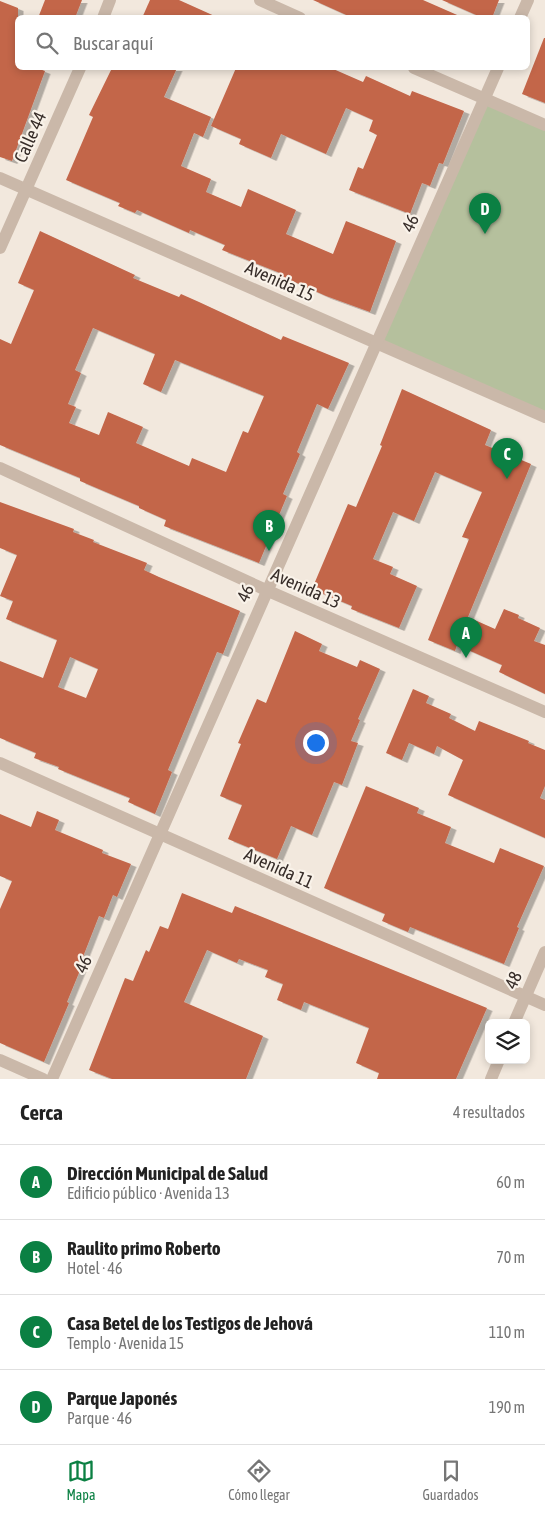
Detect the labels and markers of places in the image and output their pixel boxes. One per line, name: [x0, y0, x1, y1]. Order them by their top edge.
pin: D: [469, 193, 501, 234]
pin: C: [491, 438, 523, 479]
pin: B: [253, 510, 285, 551]
pin: A: [450, 617, 482, 658]

